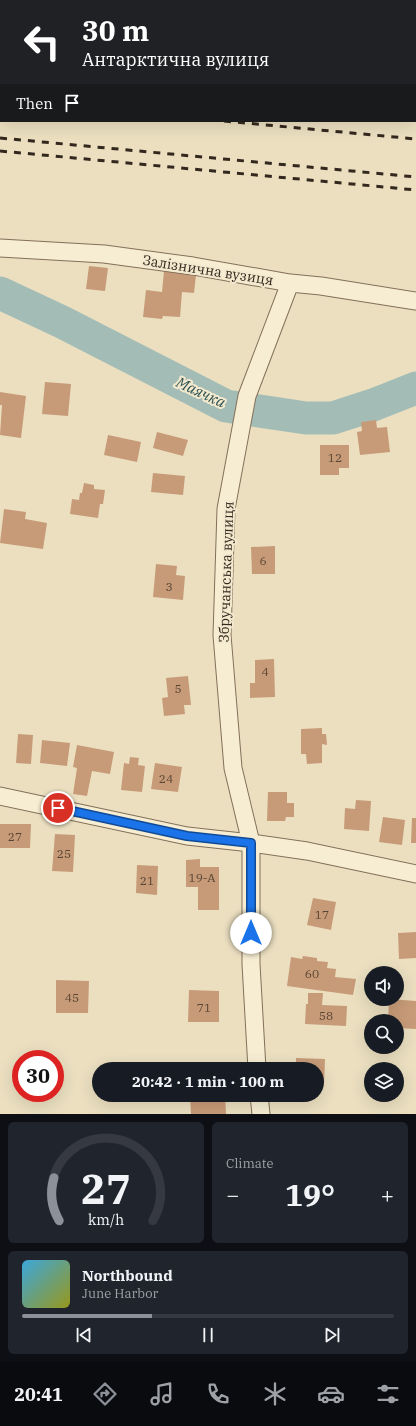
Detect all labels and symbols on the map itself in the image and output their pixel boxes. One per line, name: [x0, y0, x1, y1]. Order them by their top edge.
street label: Залізнична вузиця: [141, 251, 275, 289]
water label: Маячка: [172, 372, 229, 412]
house number: 12: [328, 450, 342, 465]
street label: Збручанська вулиця: [215, 501, 237, 643]
house number: 6: [259, 553, 267, 568]
house number: 3: [165, 579, 173, 594]
house number: 4: [261, 664, 269, 679]
house number: 5: [174, 681, 182, 696]
house number: 24: [159, 771, 173, 786]
pin: [41, 791, 75, 825]
house number: 27: [8, 829, 22, 844]
house number: 25: [57, 846, 71, 861]
house number: 19-А: [188, 870, 216, 885]
house number: 21: [140, 873, 154, 888]
house number: 17: [315, 907, 329, 922]
position arrow: [230, 912, 272, 954]
house number: 60: [305, 966, 319, 981]
house number: 45: [65, 990, 79, 1005]
house number: 71: [197, 1000, 211, 1015]
house number: 58: [319, 1008, 333, 1023]
speed limit sign: 30: [12, 1050, 64, 1102]

